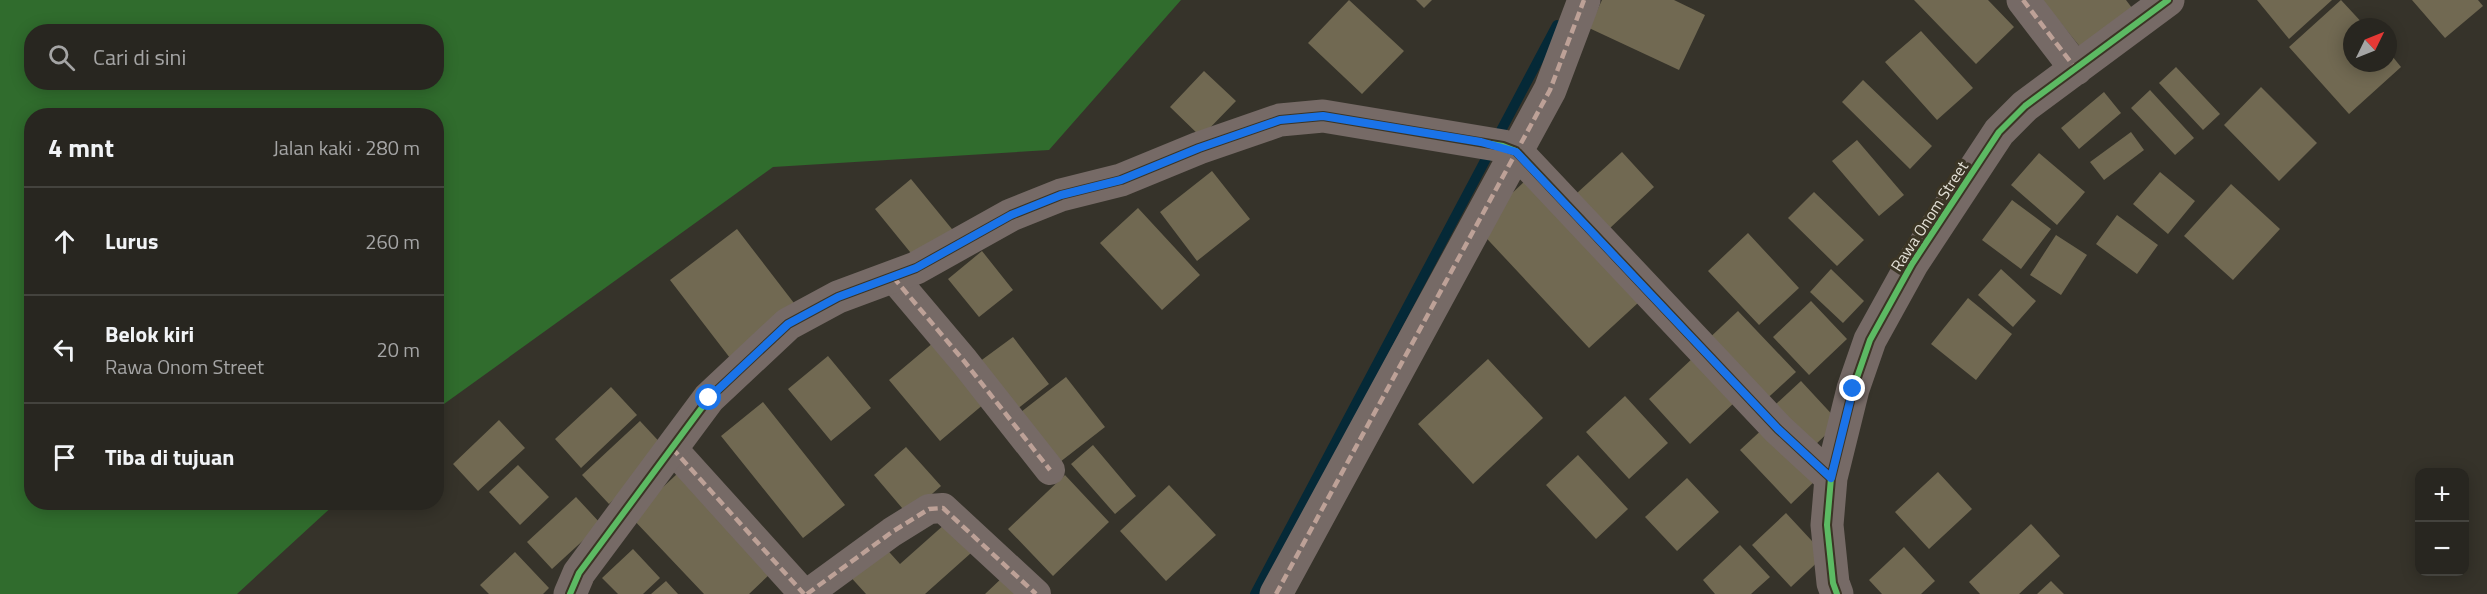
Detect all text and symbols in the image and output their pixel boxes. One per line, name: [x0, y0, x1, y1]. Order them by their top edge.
north arrow: [2343, 18, 2397, 72]
search box: [24, 24, 444, 90]
text: Cari di sini: [93, 40, 186, 74]
icon: search: [45, 41, 78, 74]
text: 4 mnt: [48, 128, 114, 167]
text: Jalan kaki · 280 m: [273, 132, 420, 163]
street label: Rawa Onom Street: [1884, 156, 1974, 276]
text: Lurus: [105, 224, 158, 258]
icon: ahead: [48, 225, 81, 258]
text: 260 m: [365, 226, 420, 257]
text: Belok kiri: [105, 317, 194, 351]
icon: left: [48, 333, 81, 366]
text: 20 m: [376, 334, 420, 365]
text: Rawa Onom Street: [105, 351, 264, 382]
route end: [1839, 375, 1865, 401]
route start: [695, 384, 721, 410]
text: Tiba di tujuan: [105, 440, 234, 474]
icon: arrive: [48, 441, 81, 474]
map controls: [2415, 468, 2469, 576]
button: +: [2415, 468, 2469, 522]
button: −: [2415, 522, 2469, 576]

